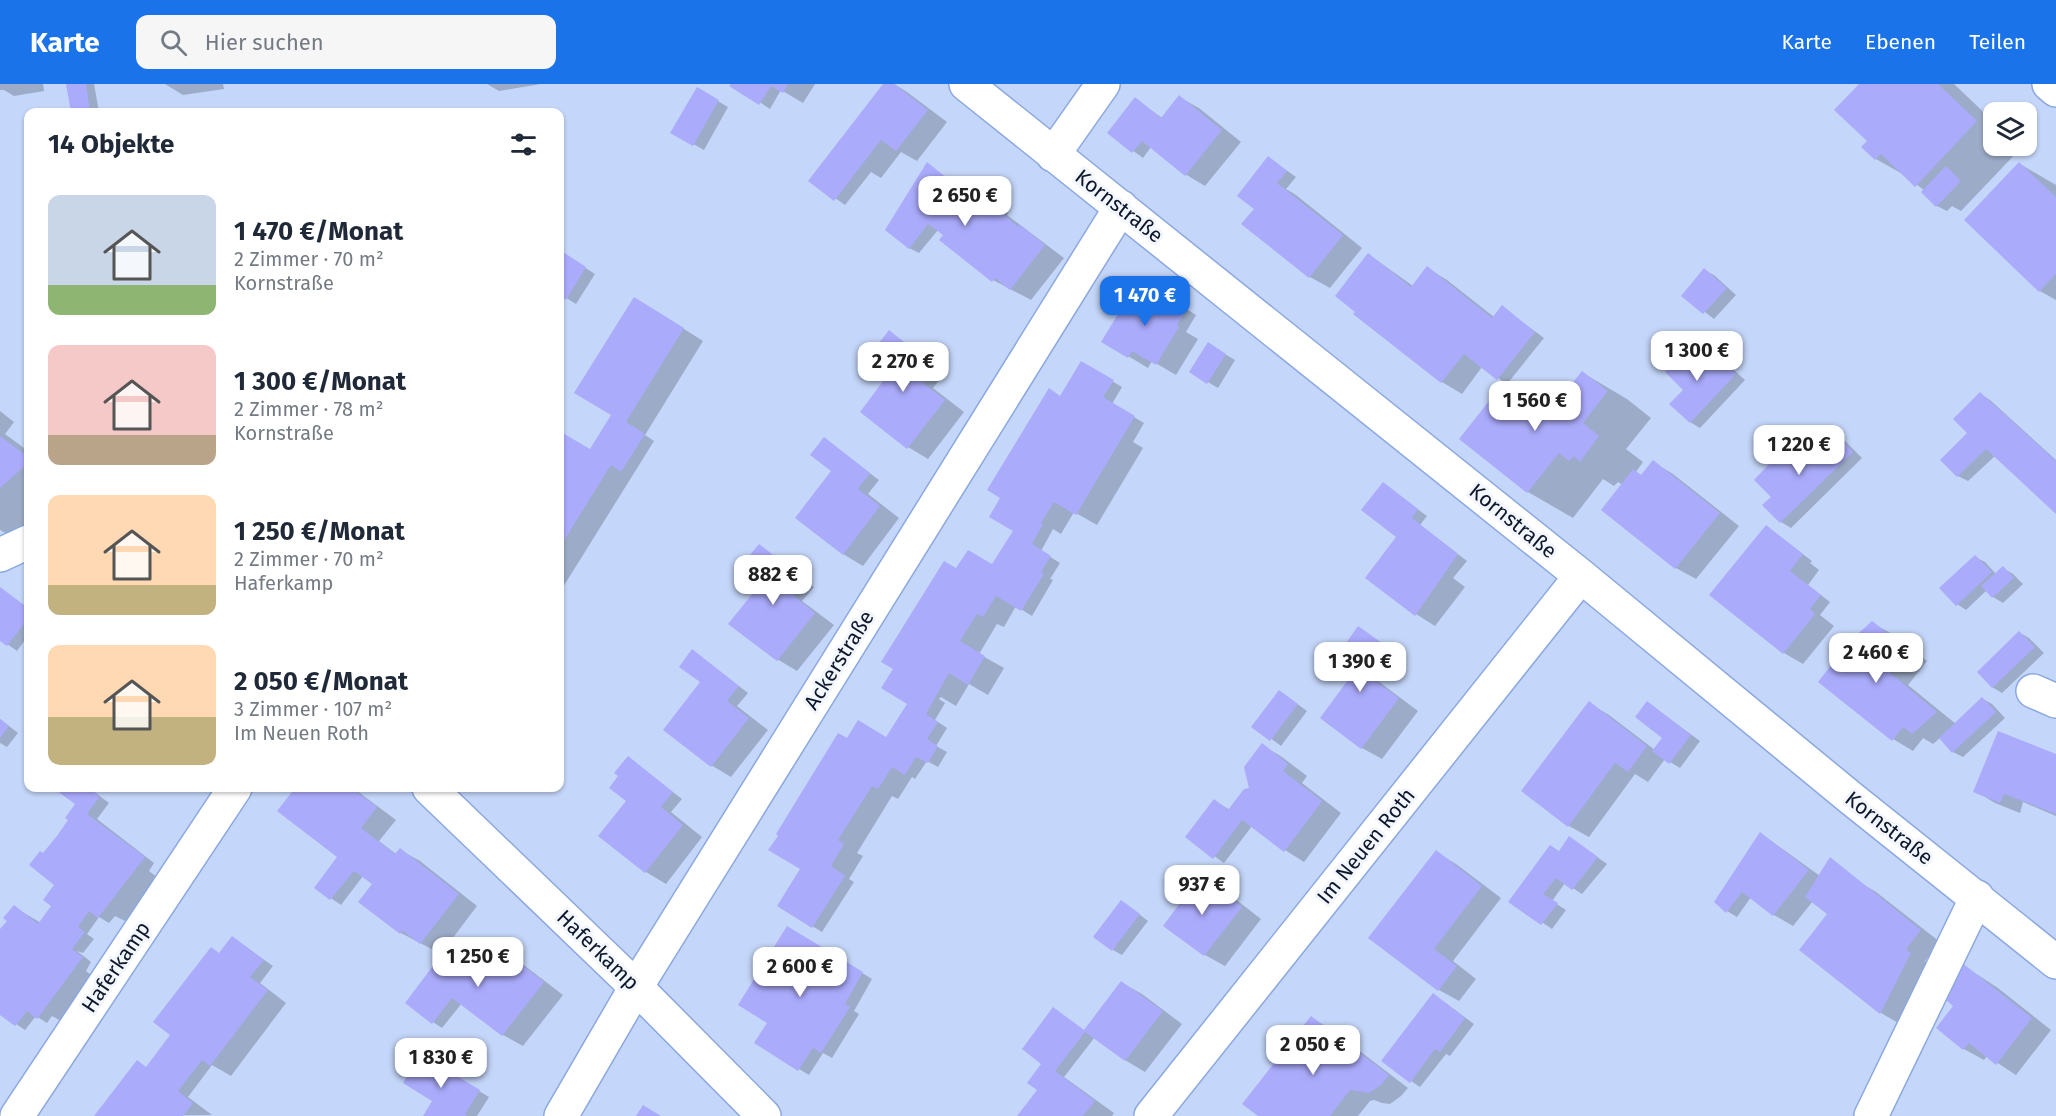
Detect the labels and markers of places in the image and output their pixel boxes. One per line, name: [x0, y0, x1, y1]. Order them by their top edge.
pin: 2 650 €: [910, 176, 1020, 227]
pin: 1 470 €: [1090, 276, 1200, 327]
pin: 1 300 €: [1642, 331, 1752, 382]
pin: 2 270 €: [848, 342, 958, 393]
pin: 1 560 €: [1480, 381, 1590, 432]
pin: 1 220 €: [1744, 425, 1854, 476]
pin: 882 €: [731, 555, 815, 606]
pin: 2 460 €: [1821, 633, 1931, 684]
pin: 1 390 €: [1305, 642, 1415, 693]
pin: 937 €: [1160, 865, 1244, 916]
pin: 1 250 €: [423, 937, 533, 988]
pin: 2 600 €: [745, 947, 855, 998]
pin: 2 050 €: [1258, 1025, 1368, 1076]
pin: 1 830 €: [386, 1038, 496, 1089]

